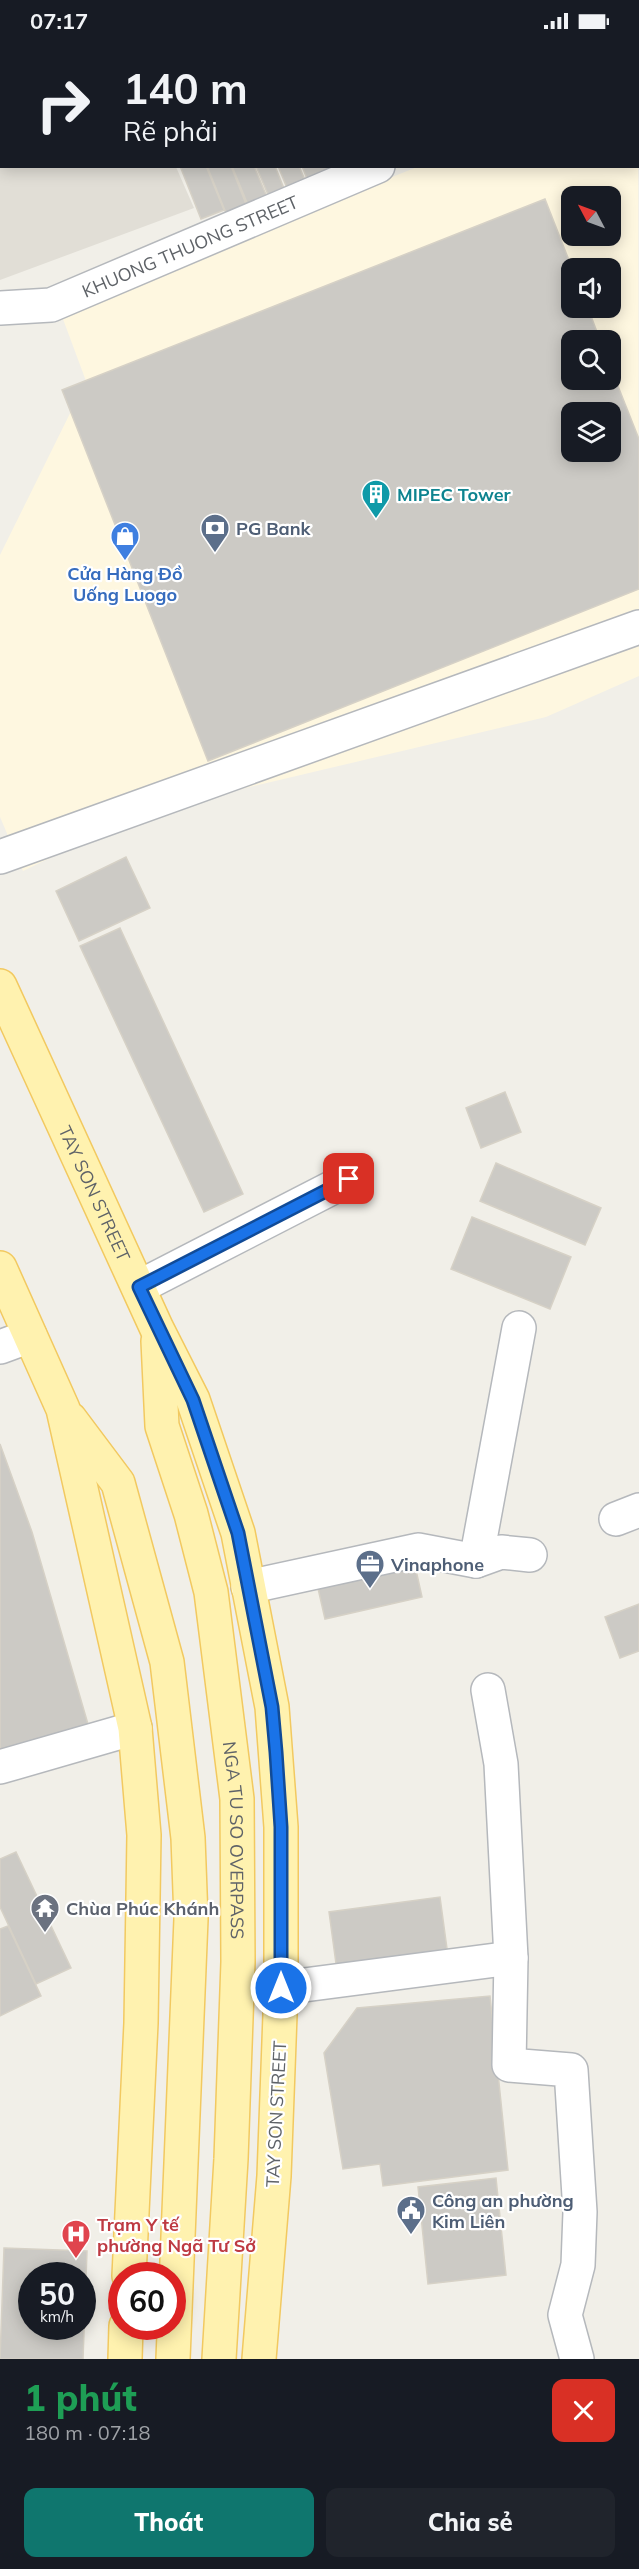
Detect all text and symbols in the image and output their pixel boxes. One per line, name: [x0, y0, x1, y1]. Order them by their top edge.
text: 07:17: [30, 7, 88, 35]
text: 140 m: [123, 62, 248, 115]
icon: right: [24, 66, 102, 144]
text: Rẽ phải: [123, 114, 218, 148]
north arrow: [561, 186, 621, 246]
map controls: [561, 186, 621, 462]
street label: KHUONG THUONG STREET: [78, 190, 302, 302]
button: sound: [561, 258, 621, 318]
button: search: [561, 330, 621, 390]
button: layers: [561, 402, 621, 462]
building icon: MIPEC Tower: [360, 478, 392, 520]
place label: MIPEC Tower: [397, 483, 512, 506]
bank icon: PG Bank: [199, 512, 231, 554]
place label: PG Bank: [236, 517, 312, 540]
shop icon: Cửa Hàng Đồ Uống Luogo: [109, 520, 141, 562]
place label: Cửa Hàng Đồ Uống Luogo: [67, 562, 183, 606]
street label: TAY SON STREET: [54, 1122, 136, 1265]
pin: [323, 1153, 374, 1204]
icon: arrive: [332, 1162, 365, 1195]
office icon: Vinaphone: [354, 1548, 386, 1590]
place label: Vinaphone: [390, 1553, 484, 1576]
street label: NGA TU SO OVERPASS: [218, 1740, 249, 1939]
temple icon: Chùa Phúc Khánh: [29, 1892, 61, 1934]
place label: Chùa Phúc Khánh: [66, 1897, 219, 1920]
position arrow: [249, 1956, 313, 2020]
street label: TAY SON STREET: [261, 2040, 291, 2188]
place label: Công an phường Kim Liên: [432, 2189, 574, 2233]
public building icon: Công an phường Kim Liên: [395, 2194, 427, 2236]
place label: Trạm Y tế phường Ngã Tư Sở: [97, 2213, 256, 2257]
hospital icon: Trạm Y tế phường Ngã Tư Sở: [60, 2218, 92, 2260]
speed limit sign: 60: [108, 2262, 186, 2340]
text: 50: [39, 2275, 75, 2313]
text: km/h: [40, 2307, 74, 2326]
text: 1 phút: [24, 2375, 137, 2420]
button: close: [552, 2379, 615, 2442]
text: 180 m · 07:18: [24, 2420, 150, 2445]
button: Thoát: [24, 2488, 314, 2557]
button: Chia sẻ: [326, 2488, 615, 2557]

